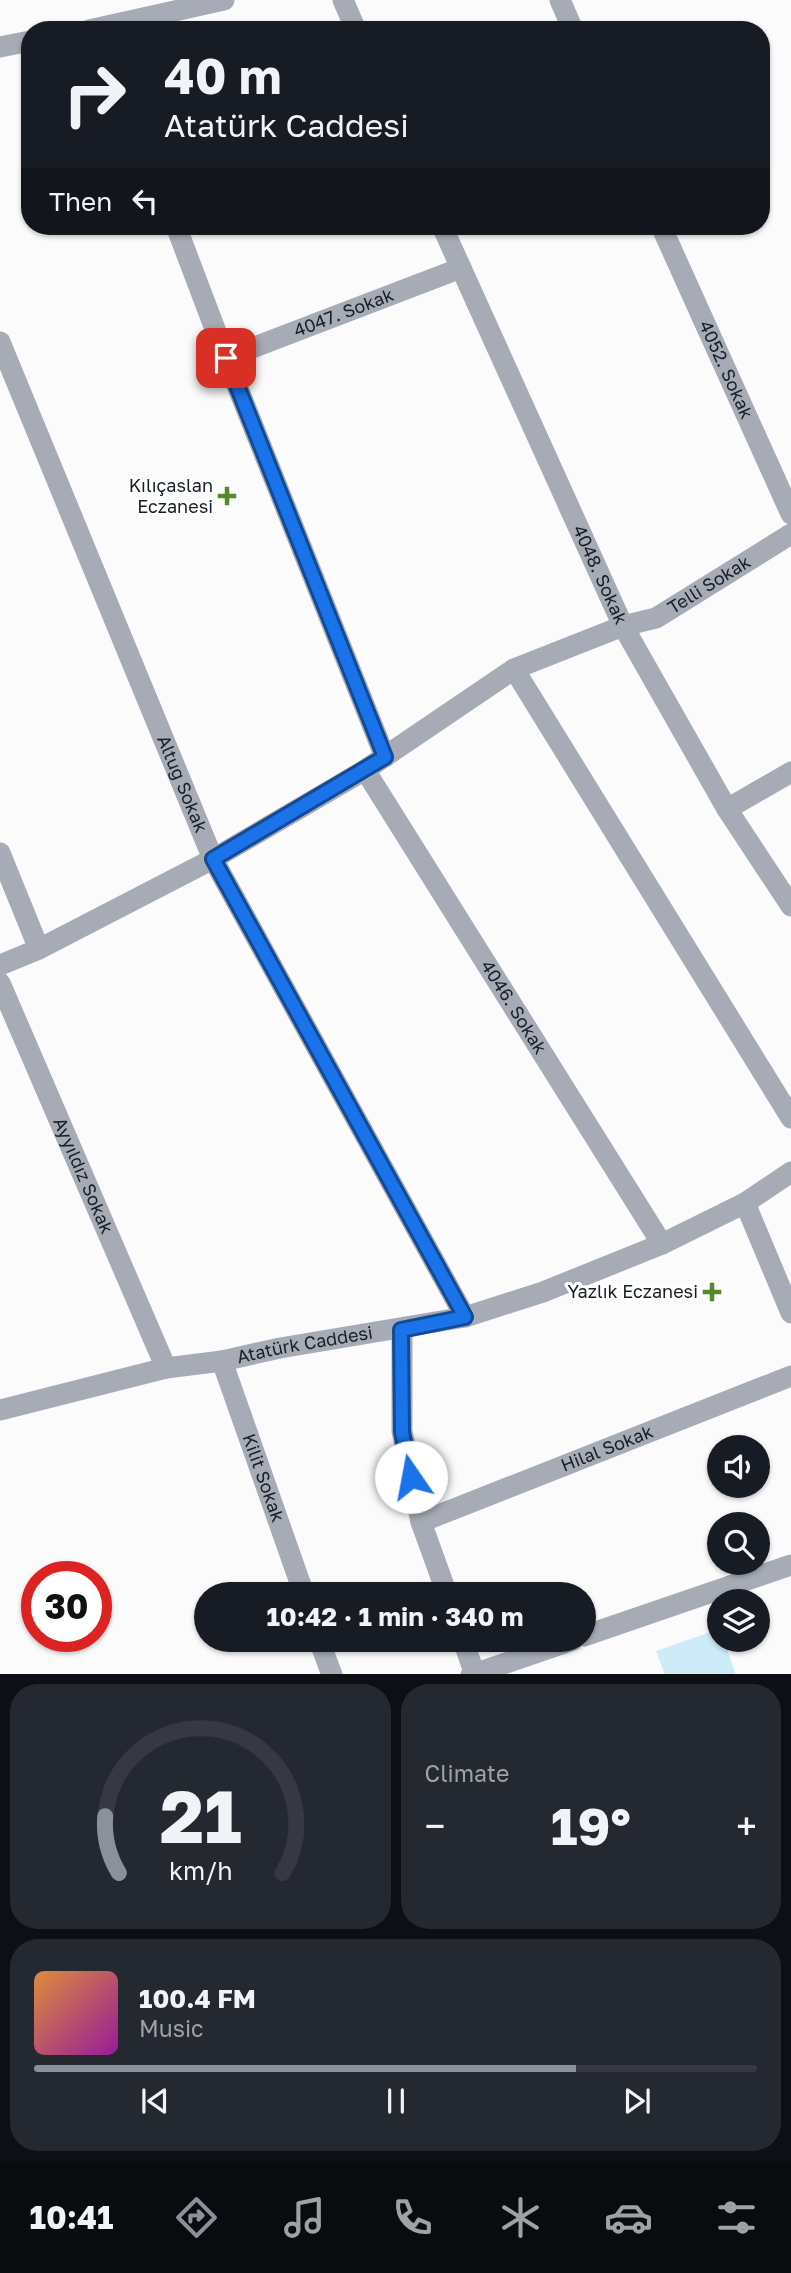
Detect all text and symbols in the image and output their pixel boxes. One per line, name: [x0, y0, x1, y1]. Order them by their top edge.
text: 40 m: [164, 46, 282, 105]
icon: right: [49, 49, 140, 140]
text: Atatürk Caddesi: [164, 106, 409, 144]
icon: left: [126, 182, 164, 220]
text: Then: [49, 186, 112, 217]
street label: 4047. Sokak: [290, 283, 396, 341]
street label: 4052. Sokak: [695, 317, 759, 422]
pin: [196, 328, 256, 388]
icon: arrive: [207, 339, 245, 377]
place label: Kılıçaslan Eczanesi: [129, 474, 213, 517]
marker: Kılıçaslan Eczanesi: [219, 488, 235, 504]
street label: 4048. Sokak: [569, 521, 633, 628]
street label: Telli Sokak: [663, 550, 754, 618]
street label: Altuğ Sokak: [153, 732, 213, 836]
street label: 4046. Sokak: [477, 956, 552, 1058]
street label: Ayyıldız Sokak: [49, 1114, 119, 1237]
place label: Yazlık Eczanesi: [567, 1280, 698, 1302]
marker: Yazlık Eczanesi: [704, 1284, 720, 1300]
street label: Atatürk Caddesi: [234, 1321, 374, 1367]
street label: Hilal Sokak: [557, 1420, 656, 1476]
street label: Kilit Sokak: [238, 1430, 290, 1525]
map controls: [707, 1435, 770, 1652]
button: sound: [707, 1435, 770, 1498]
position arrow: [374, 1440, 448, 1514]
button: search: [707, 1512, 770, 1575]
speed limit sign: 30: [21, 1561, 112, 1652]
button: layers: [707, 1589, 770, 1652]
text: 10:42 · 1 min · 340 m: [266, 1601, 524, 1632]
text: Climate: [425, 1759, 509, 1787]
text: 21: [159, 1772, 241, 1859]
text: 19°: [551, 1794, 631, 1856]
text: −: [425, 1803, 445, 1848]
text: +: [736, 1803, 757, 1848]
text: km/h: [168, 1854, 232, 1885]
text: 100.4 FM: [139, 1983, 256, 2014]
text: Music: [139, 2014, 204, 2042]
icon: previous: [136, 2082, 174, 2120]
icon: pause: [377, 2082, 415, 2120]
icon: next: [618, 2082, 656, 2120]
icon: directions: [172, 2193, 221, 2242]
icon: music: [280, 2193, 329, 2242]
icon: phone: [388, 2193, 437, 2242]
icon: climate: [496, 2193, 545, 2242]
icon: car: [604, 2193, 653, 2242]
icon: filters: [712, 2193, 761, 2242]
text: 10:41: [29, 2198, 114, 2236]

